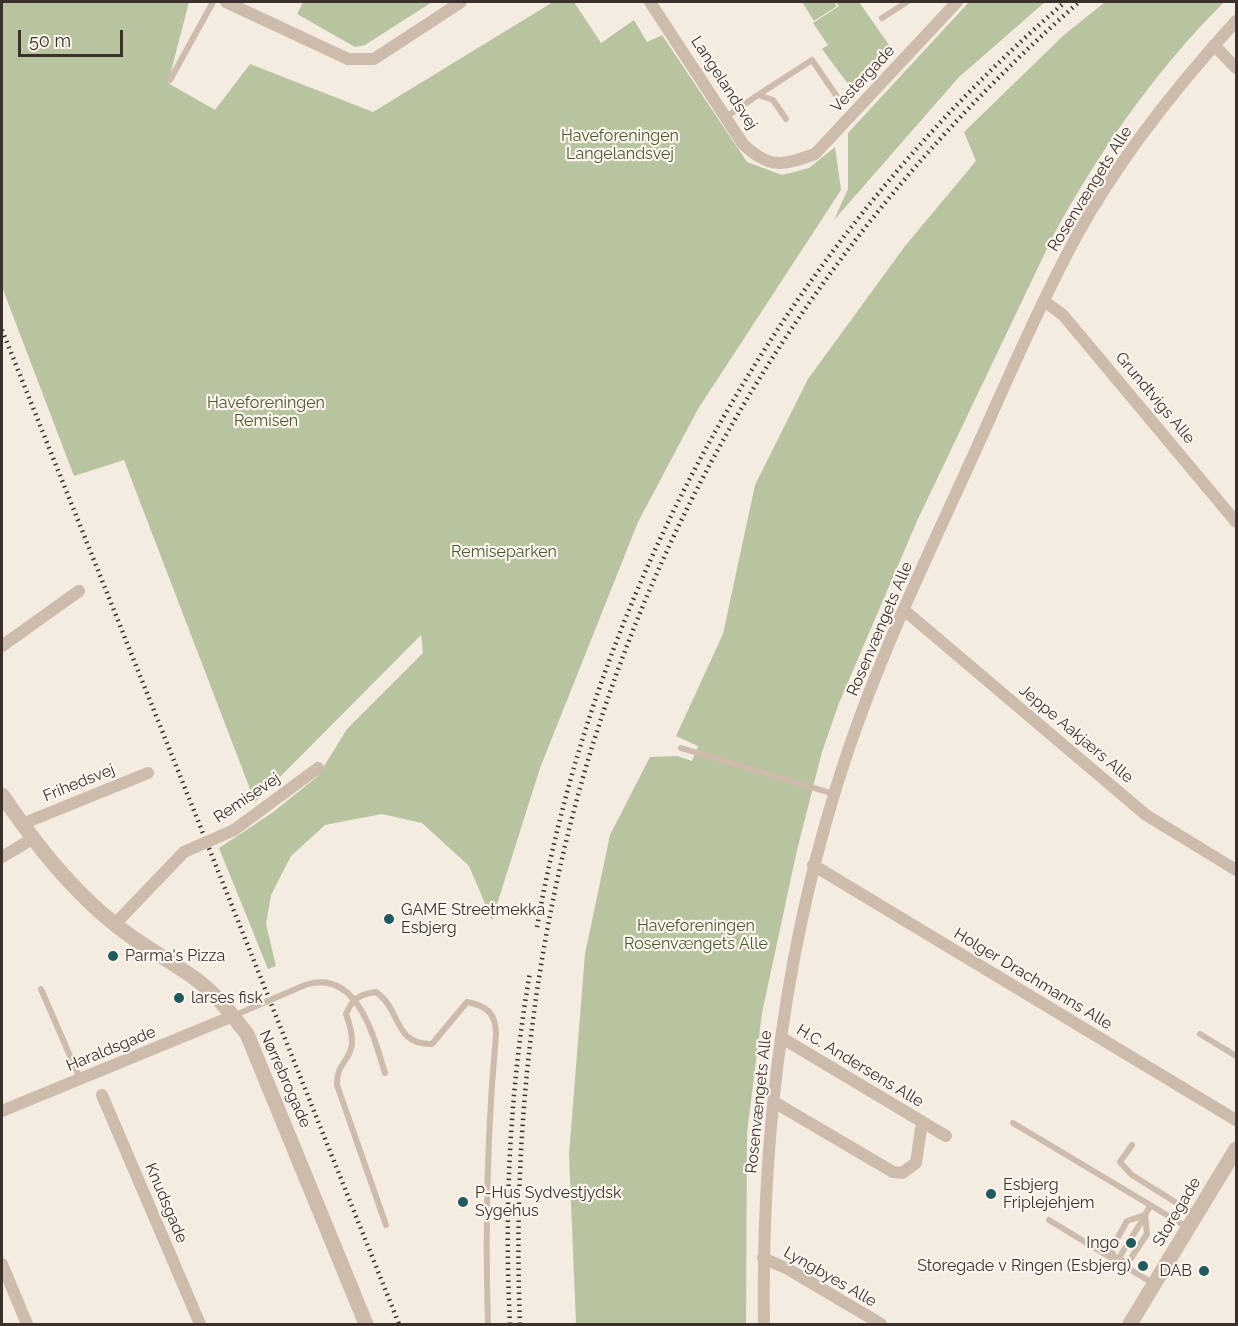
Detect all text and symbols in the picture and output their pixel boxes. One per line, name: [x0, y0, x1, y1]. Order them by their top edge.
scale bar: [21, 18, 126, 56]
text: 50 m: [29, 30, 71, 51]
street label: Langelandsvej: [687, 33, 761, 133]
street label: Vestergade: [827, 41, 899, 117]
street label: Rosenvængets Alle: [1044, 123, 1136, 255]
park label: Haveforeningen Langelandsvej: [561, 126, 679, 164]
street label: Grundtvigs Alle: [1111, 348, 1199, 448]
park label: Haveforeningen Remisen: [207, 393, 325, 431]
park label: Remiseparken: [451, 542, 557, 562]
street label: Rosenvængets Alle: [843, 559, 917, 699]
street label: Jeppe Aakjærs Alle: [1015, 681, 1137, 787]
street label: Frihedsvej: [40, 760, 118, 806]
street label: Remisevej: [210, 769, 284, 827]
place label: GAME Streetmekka Esbjerg: [401, 900, 545, 938]
marker: GAME Streetmekka Esbjerg: [382, 912, 396, 926]
park label: Haveforeningen Rosenvængets Alle: [624, 916, 768, 954]
street label: Holger Drachmanns Alle: [950, 924, 1116, 1034]
place label: Parma's Pizza: [125, 946, 225, 966]
marker: Parma's Pizza: [106, 949, 120, 963]
place label: larses fisk: [191, 988, 263, 1008]
marker: larses fisk: [172, 991, 186, 1005]
street label: H.C. Andersens Alle: [793, 1020, 927, 1112]
street label: Haraldsgade: [63, 1022, 159, 1076]
street label: Nørrebrogade: [255, 1027, 315, 1131]
street label: Rosenvængets Alle: [742, 1029, 776, 1175]
street label: Knudsgade: [141, 1160, 191, 1246]
street label: Storegade: [1149, 1174, 1205, 1250]
place label: Esbjerg Friplejehjem: [1003, 1175, 1095, 1213]
place label: P-Hus Sydvestjydsk Sygehus: [475, 1183, 621, 1221]
marker: Esbjerg Friplejehjem: [984, 1187, 998, 1201]
marker: P-Hus Sydvestjydsk Sygehus: [456, 1195, 470, 1209]
place label: Ingo: [1086, 1233, 1119, 1253]
marker: Ingo: [1124, 1236, 1138, 1250]
street label: Lyngbyes Alle: [780, 1243, 880, 1311]
place label: Storegade v Ringen (Esbjerg): [917, 1256, 1131, 1276]
marker: Storegade v Ringen (Esbjerg): [1136, 1259, 1150, 1273]
place label: DAB: [1159, 1261, 1192, 1281]
marker: DAB: [1197, 1264, 1211, 1278]

